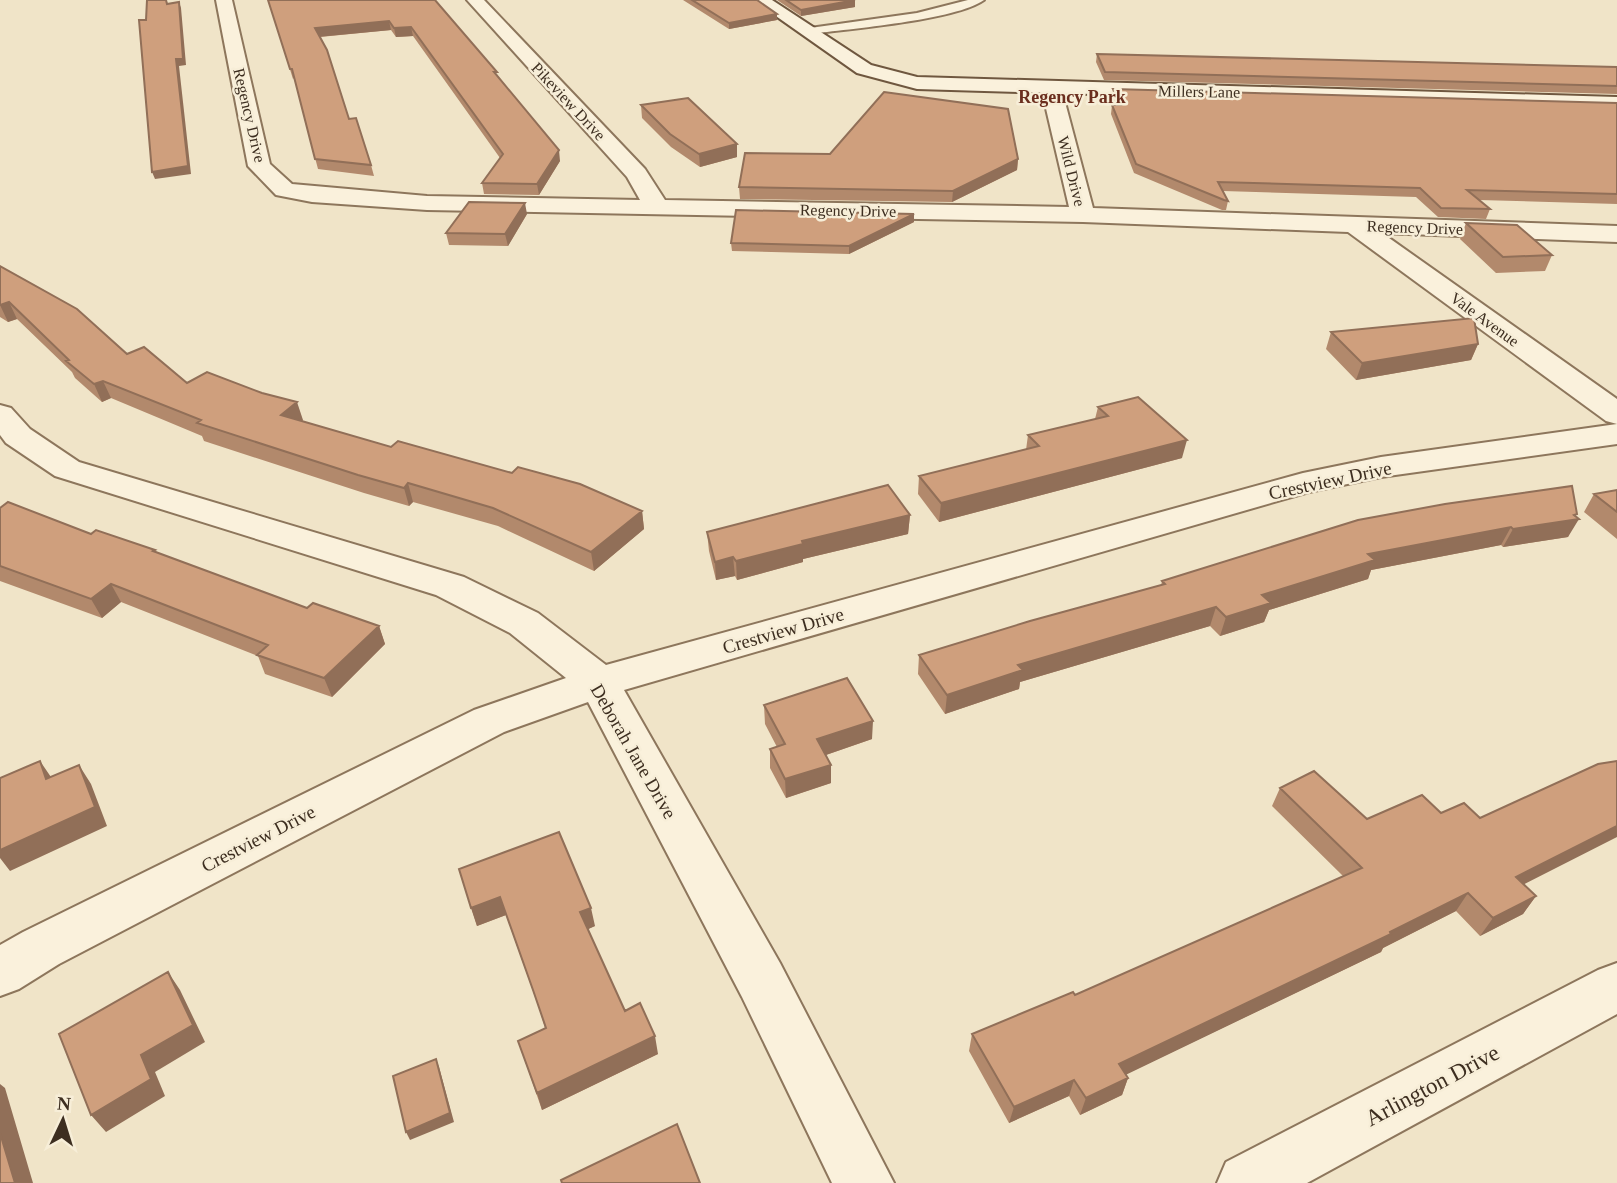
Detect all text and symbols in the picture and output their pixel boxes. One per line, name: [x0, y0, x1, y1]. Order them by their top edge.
street label: Pikeview Drive: [528, 59, 609, 144]
street label: Regency Drive: [229, 66, 269, 164]
street label: Millers Lane: [1158, 82, 1240, 101]
district label: Regency Park: [1018, 87, 1126, 107]
street label: Wild Drive: [1055, 134, 1088, 208]
street label: Regency Drive: [800, 201, 896, 221]
street label: Regency Drive: [1366, 217, 1463, 239]
street label: Vale Avenue: [1447, 289, 1522, 350]
street label: Crestview Drive: [1267, 457, 1393, 504]
street label: Crestview Drive: [720, 603, 846, 658]
street label: Deborah Jane Drive: [586, 680, 681, 822]
street label: Crestview Drive: [198, 801, 319, 876]
street label: Arlington Drive: [1361, 1040, 1503, 1131]
north arrow: [28, 1085, 98, 1155]
text: N: [57, 1093, 72, 1115]

